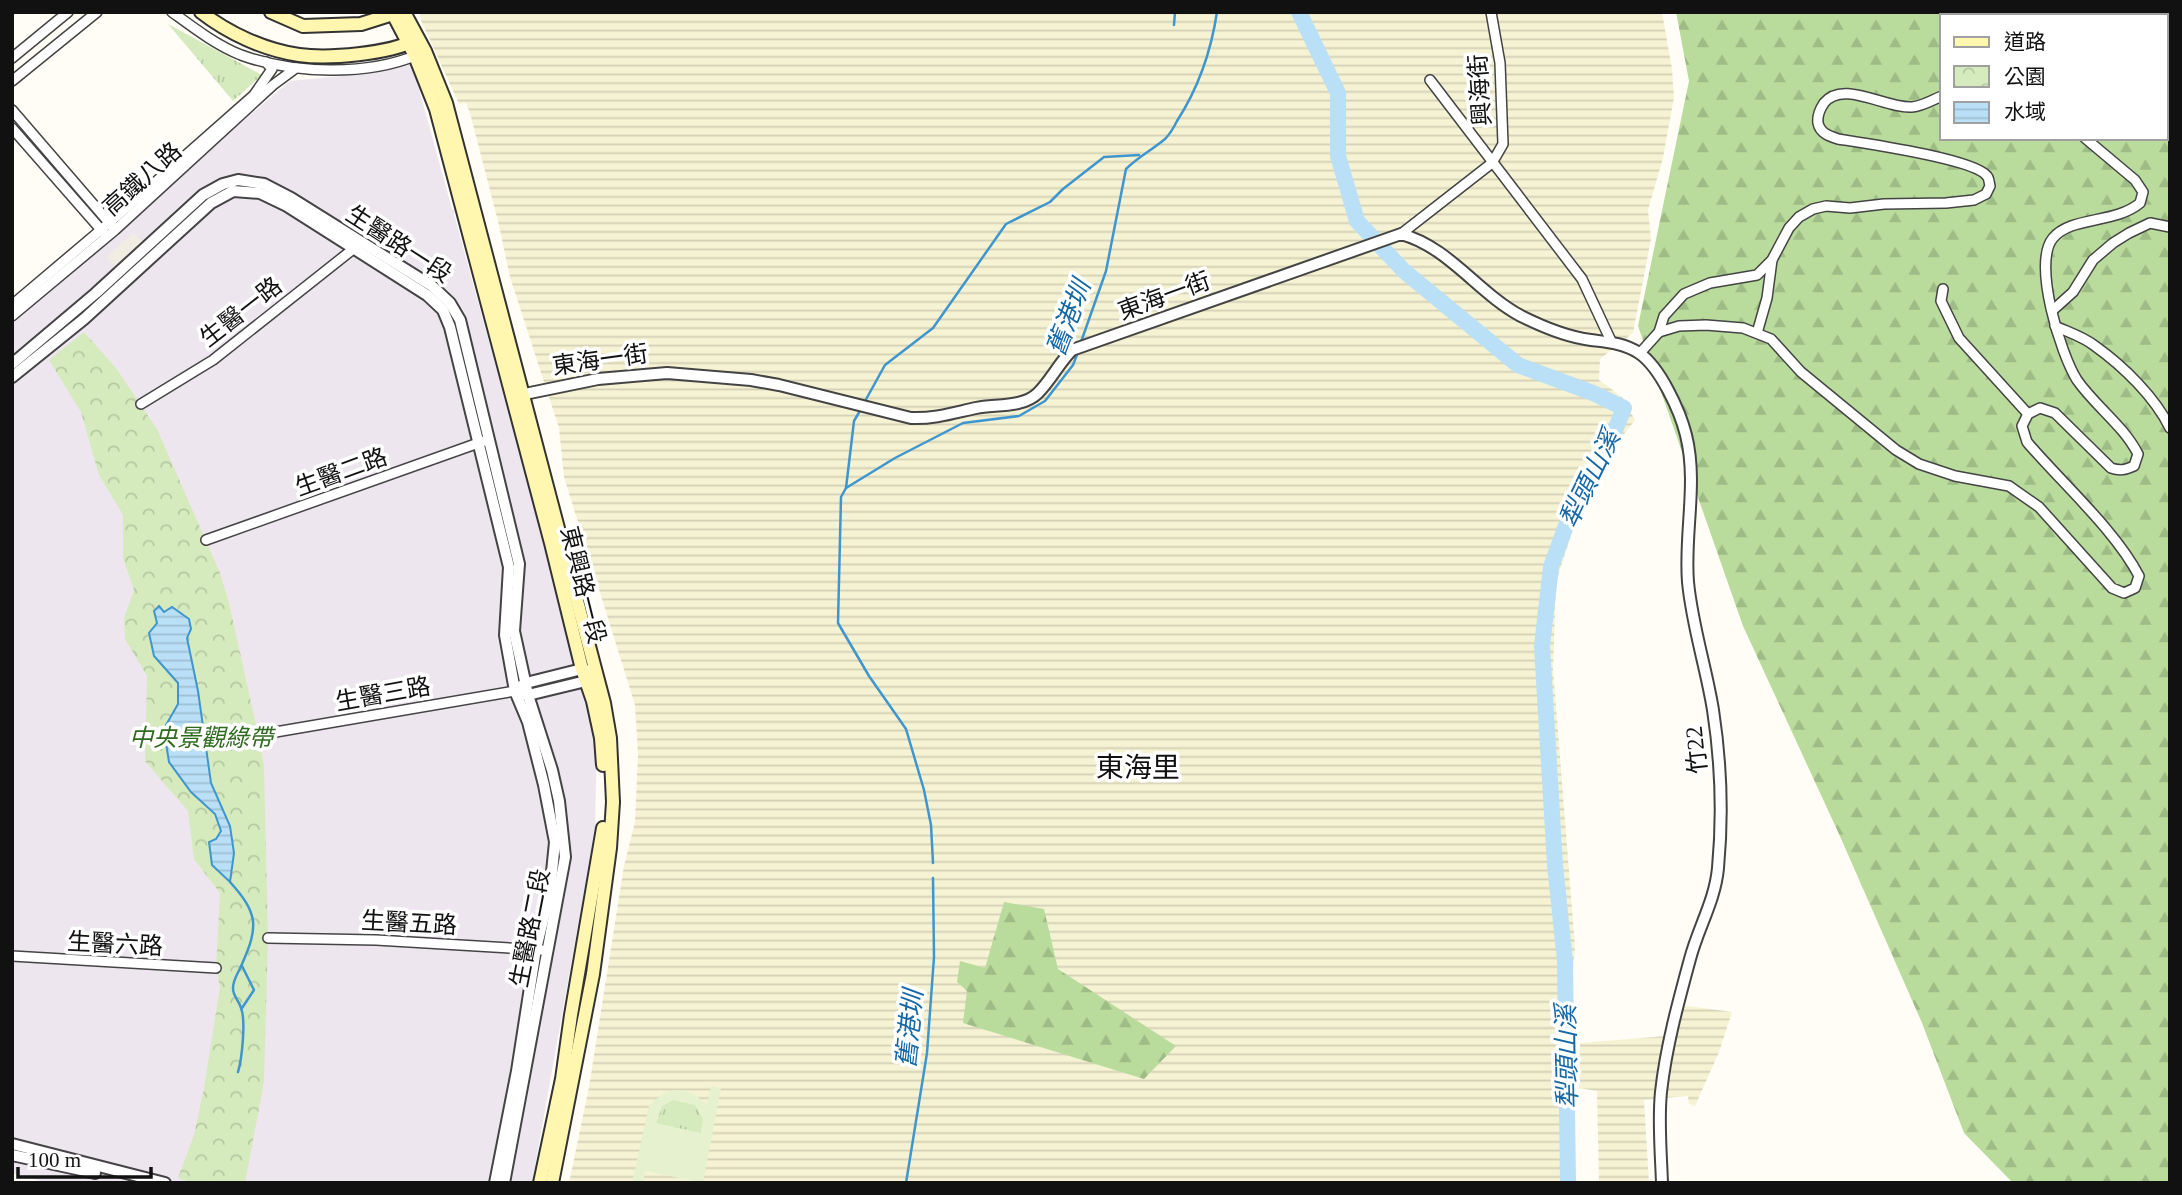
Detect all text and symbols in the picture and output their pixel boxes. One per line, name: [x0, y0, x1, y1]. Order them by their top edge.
legend: [1940, 14, 2168, 140]
text: 道路: [2004, 30, 2046, 54]
street label: 興海街: [1465, 53, 1495, 127]
text: 公園: [2004, 65, 2046, 89]
text: 水域: [2004, 100, 2046, 124]
street label: 高鐵八路: [98, 137, 186, 221]
street label: 生醫路一段: [342, 200, 456, 288]
street label: 東海一街: [1114, 267, 1214, 325]
street label: 生醫一路: [195, 272, 287, 352]
water label: 舊港圳: [1041, 273, 1098, 360]
street label: 東海一街: [551, 340, 649, 380]
water label: 犁頭山溪: [1554, 422, 1628, 532]
street label: 生醫二路: [291, 443, 391, 501]
street label: 東興路一段: [556, 524, 610, 646]
street label: 生醫三路: [333, 673, 433, 715]
park label: 中央景觀綠帶: [129, 725, 276, 751]
street label: 竹22: [1681, 725, 1711, 775]
district label: 東海里: [1096, 752, 1180, 783]
street label: 生醫路二段: [506, 867, 554, 989]
street label: 生醫五路: [360, 908, 458, 938]
street label: 生醫六路: [66, 929, 164, 959]
water label: 舊港圳: [892, 985, 929, 1069]
water label: 犁頭山溪: [1552, 1001, 1582, 1109]
scale bar: [18, 1136, 150, 1180]
text: 100 m: [28, 1148, 81, 1172]

